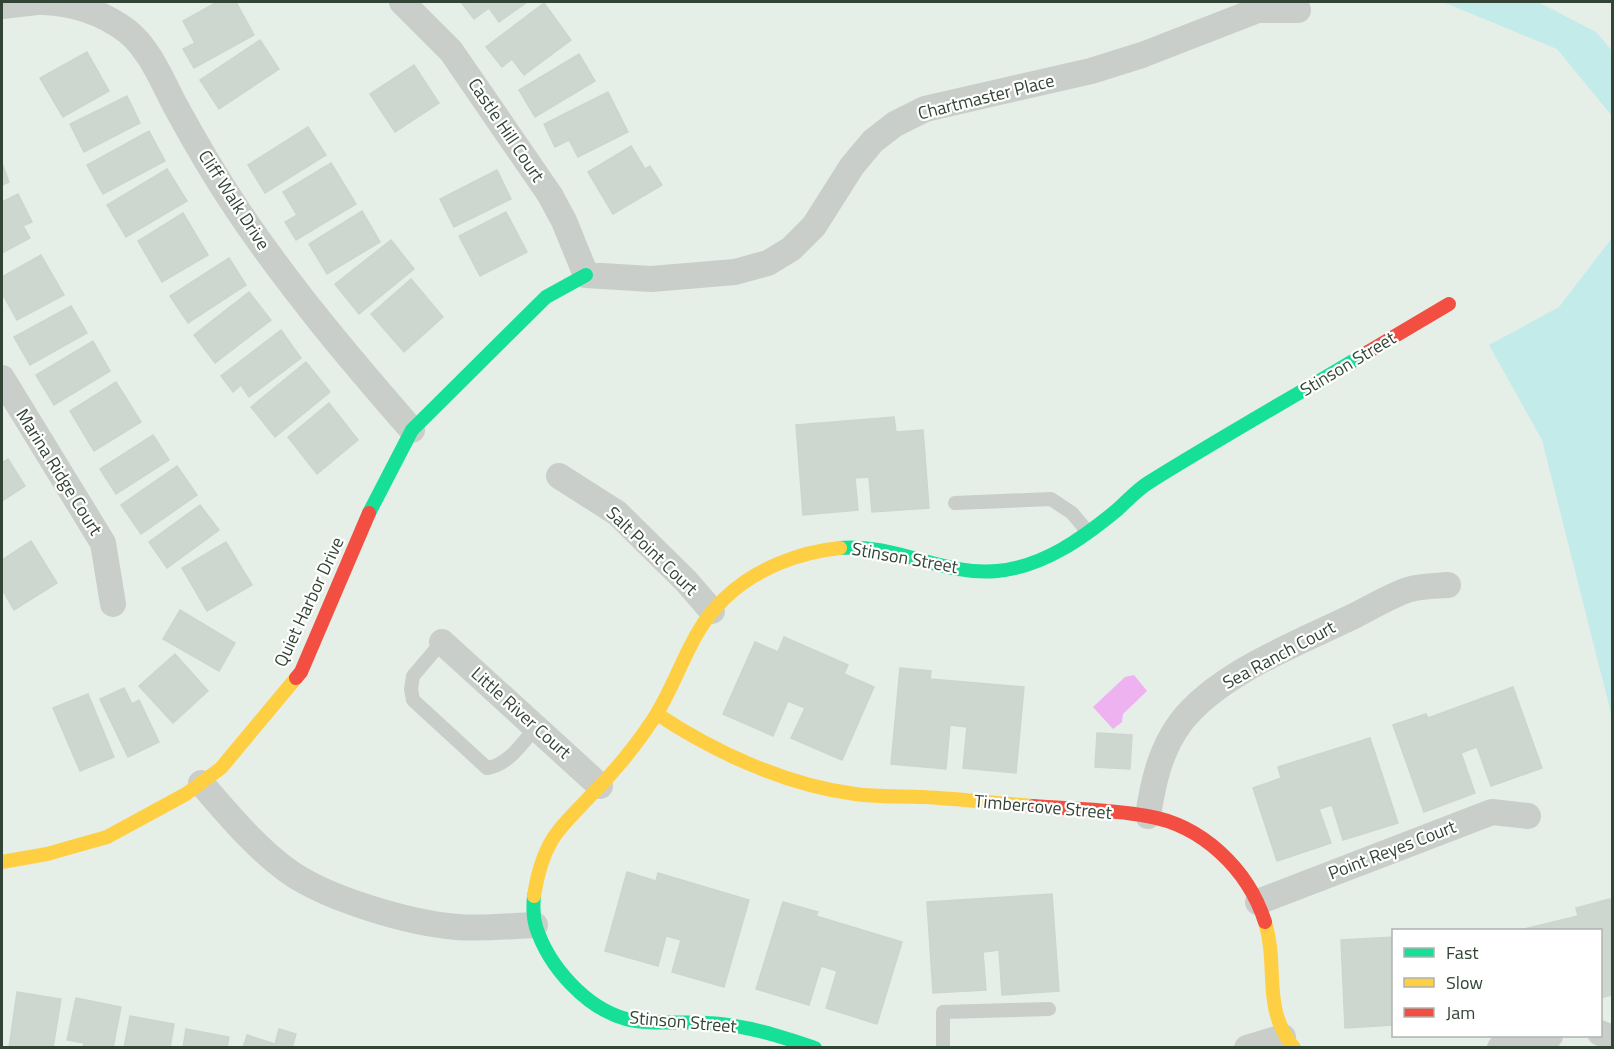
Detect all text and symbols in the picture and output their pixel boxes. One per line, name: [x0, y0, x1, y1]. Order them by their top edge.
street label: Chartmaster Place: [915, 67, 1057, 127]
street label: Castle Hill Court: [462, 72, 552, 188]
street label: Cliff Walk Drive: [192, 144, 277, 255]
street label: Stinson Street: [1295, 324, 1401, 403]
street label: Marina Ridge Court: [10, 403, 110, 541]
street label: Salt Point Court: [600, 500, 705, 602]
street label: Quiet Harbor Drive: [267, 532, 350, 671]
street label: Stinson Street: [850, 535, 961, 580]
street label: Sea Ranch Court: [1218, 613, 1341, 696]
street label: Little River Court: [465, 660, 578, 765]
street label: Timbercove Street: [973, 787, 1114, 826]
street label: Point Reyes Court: [1324, 813, 1460, 886]
legend: [1392, 929, 1602, 1037]
text: Fast: [1446, 939, 1479, 966]
text: Slow: [1446, 969, 1483, 996]
text: Jam: [1446, 999, 1475, 1026]
street label: Stinson Street: [628, 1003, 738, 1040]

